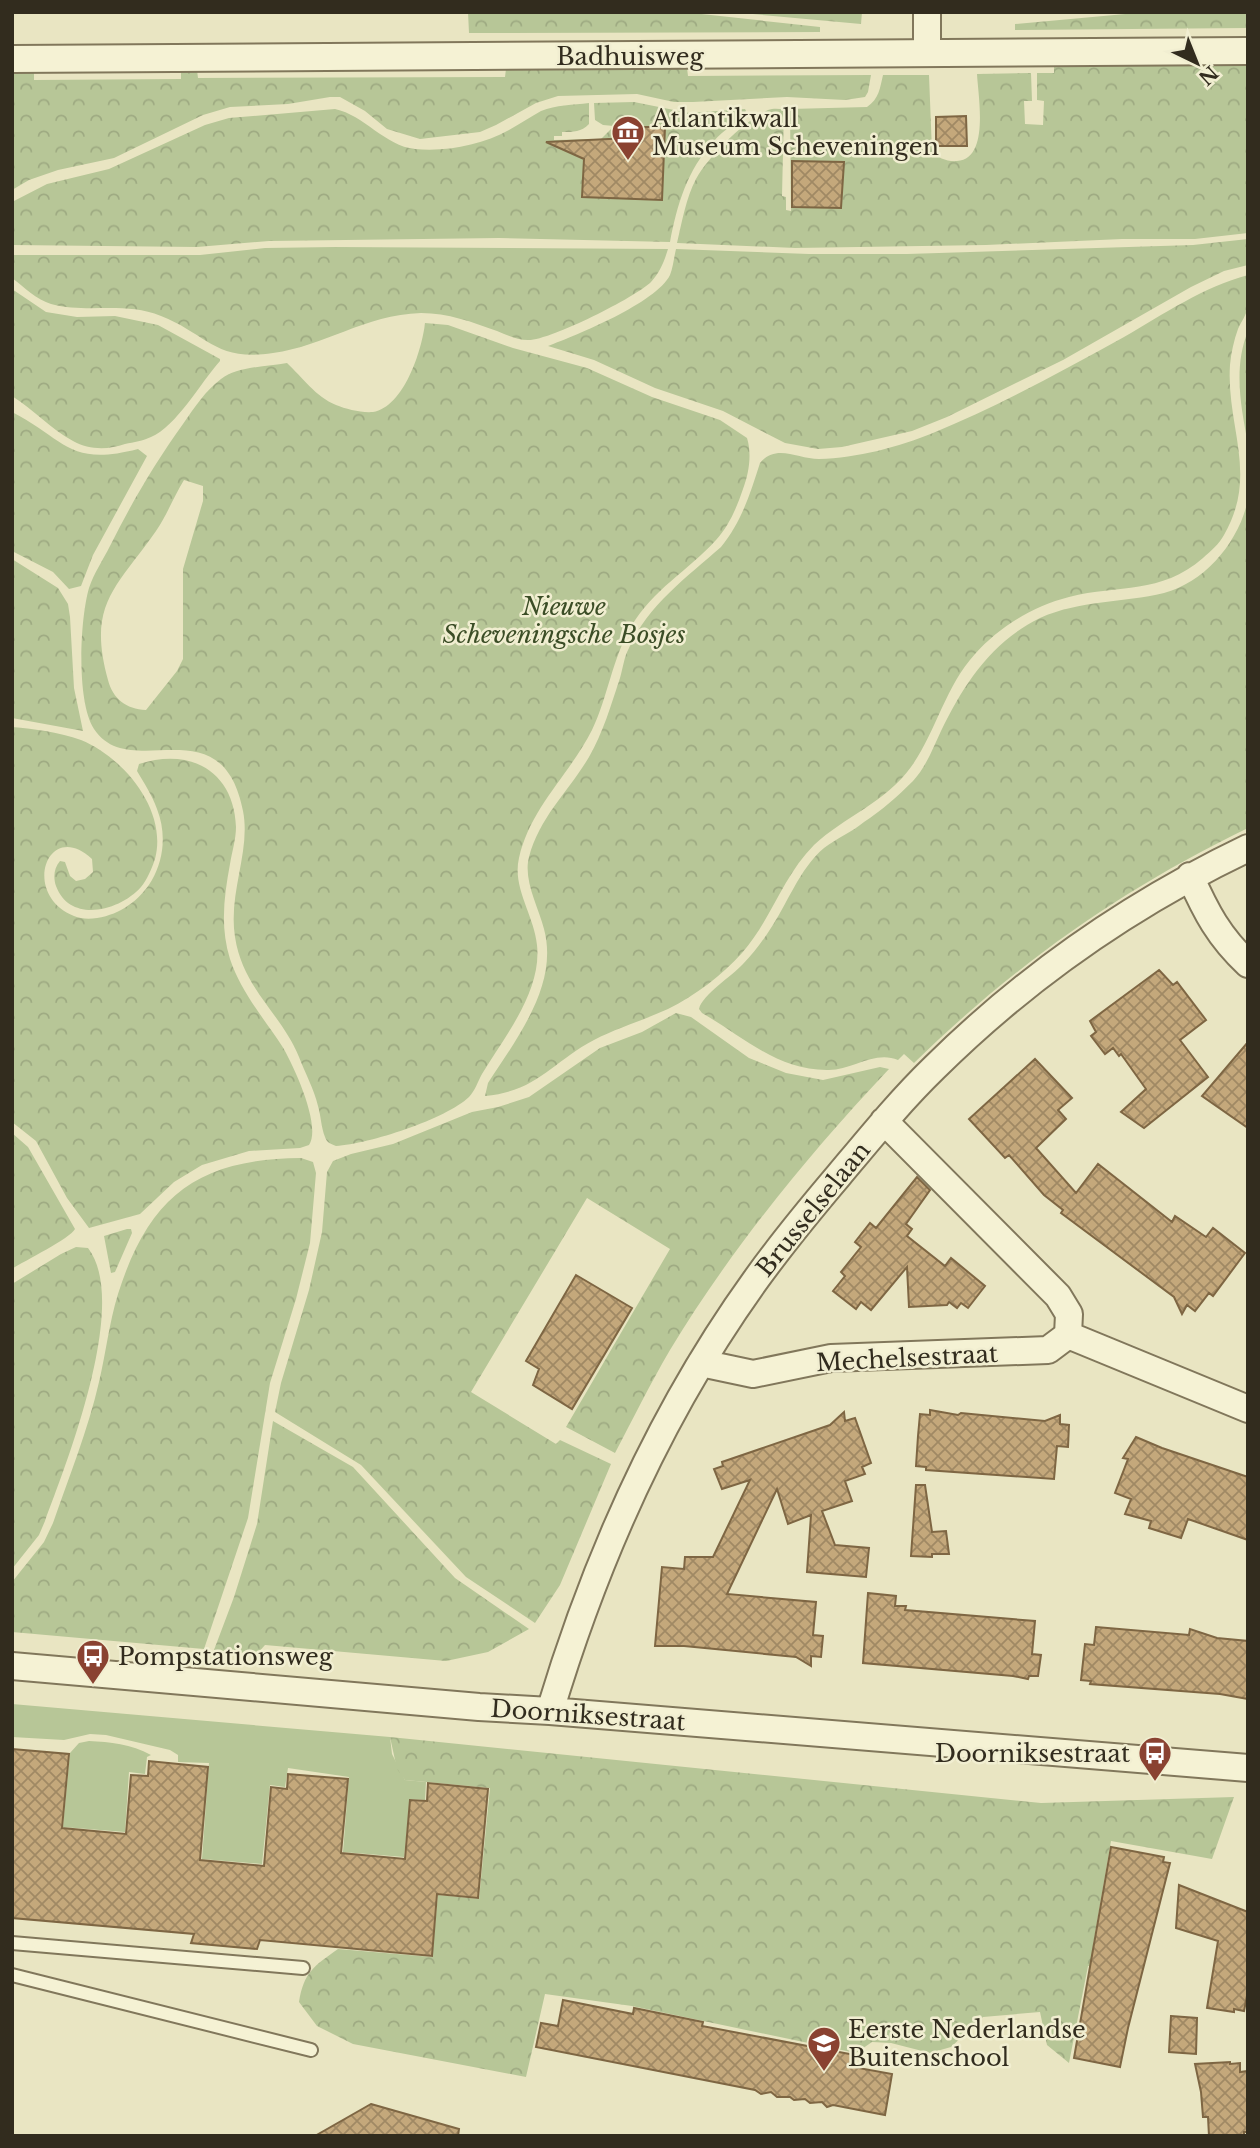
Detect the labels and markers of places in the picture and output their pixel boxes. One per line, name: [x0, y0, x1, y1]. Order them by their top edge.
place label: Atlantikwall Museum Scheveningen: [651, 104, 939, 161]
museum icon: Atlantikwall Museum Scheveningen: [609, 113, 647, 162]
bus stop icon: Pompstationsweg: [74, 1637, 112, 1686]
place label: Pompstationsweg: [118, 1642, 334, 1671]
bus stop icon: Doorniksestraat: [1136, 1734, 1174, 1783]
place label: Doorniksestraat: [935, 1739, 1130, 1768]
place label: Eerste Nederlandse Buitenschool: [848, 2015, 1086, 2072]
school or university icon: Eerste Nederlandse Buitenschool: [805, 2024, 843, 2073]

